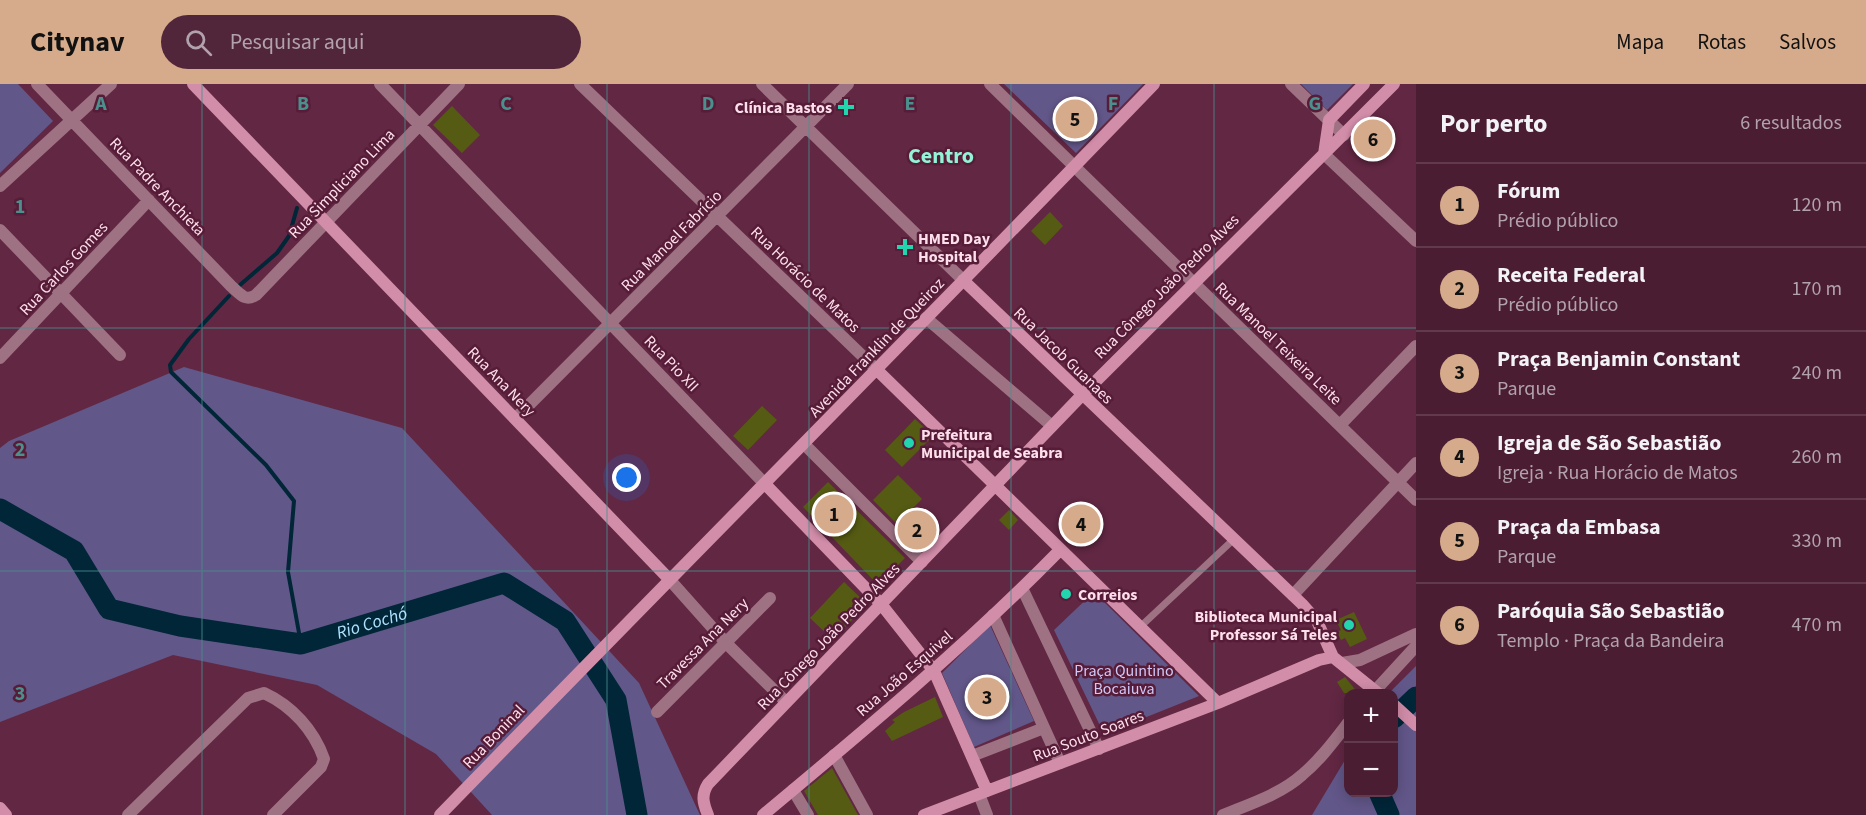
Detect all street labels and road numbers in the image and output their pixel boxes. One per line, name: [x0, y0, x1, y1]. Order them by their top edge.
street label: Rua Simpliciano Lima: [284, 124, 400, 243]
street label: Rua Padre Anchieta: [104, 133, 210, 241]
street label: Rua Manoel Fabrício: [616, 185, 727, 296]
street label: Rua Cônego João Pedro Alves: [1089, 209, 1244, 364]
street label: Rua Carlos Gomes: [14, 217, 113, 320]
street label: Rua Horácio de Matos: [746, 222, 865, 338]
street label: Avenida Franklin de Queiroz: [804, 273, 949, 422]
street label: Rua Manoel Teixeira Leite: [1210, 277, 1347, 410]
street label: Rua Jacob Guanaes: [1009, 302, 1118, 409]
street label: Rua Pio XII: [639, 331, 704, 397]
street label: Rua Ana Nery: [462, 342, 541, 422]
street label: Rua Cônego João Pedro Alves: [752, 558, 905, 715]
street label: Travessa Ana Nery: [652, 593, 754, 694]
street label: Rua João Esquivel: [852, 626, 958, 722]
street label: Rua Boninal: [458, 700, 530, 773]
street label: Rua Souto Soares: [1030, 705, 1147, 767]

